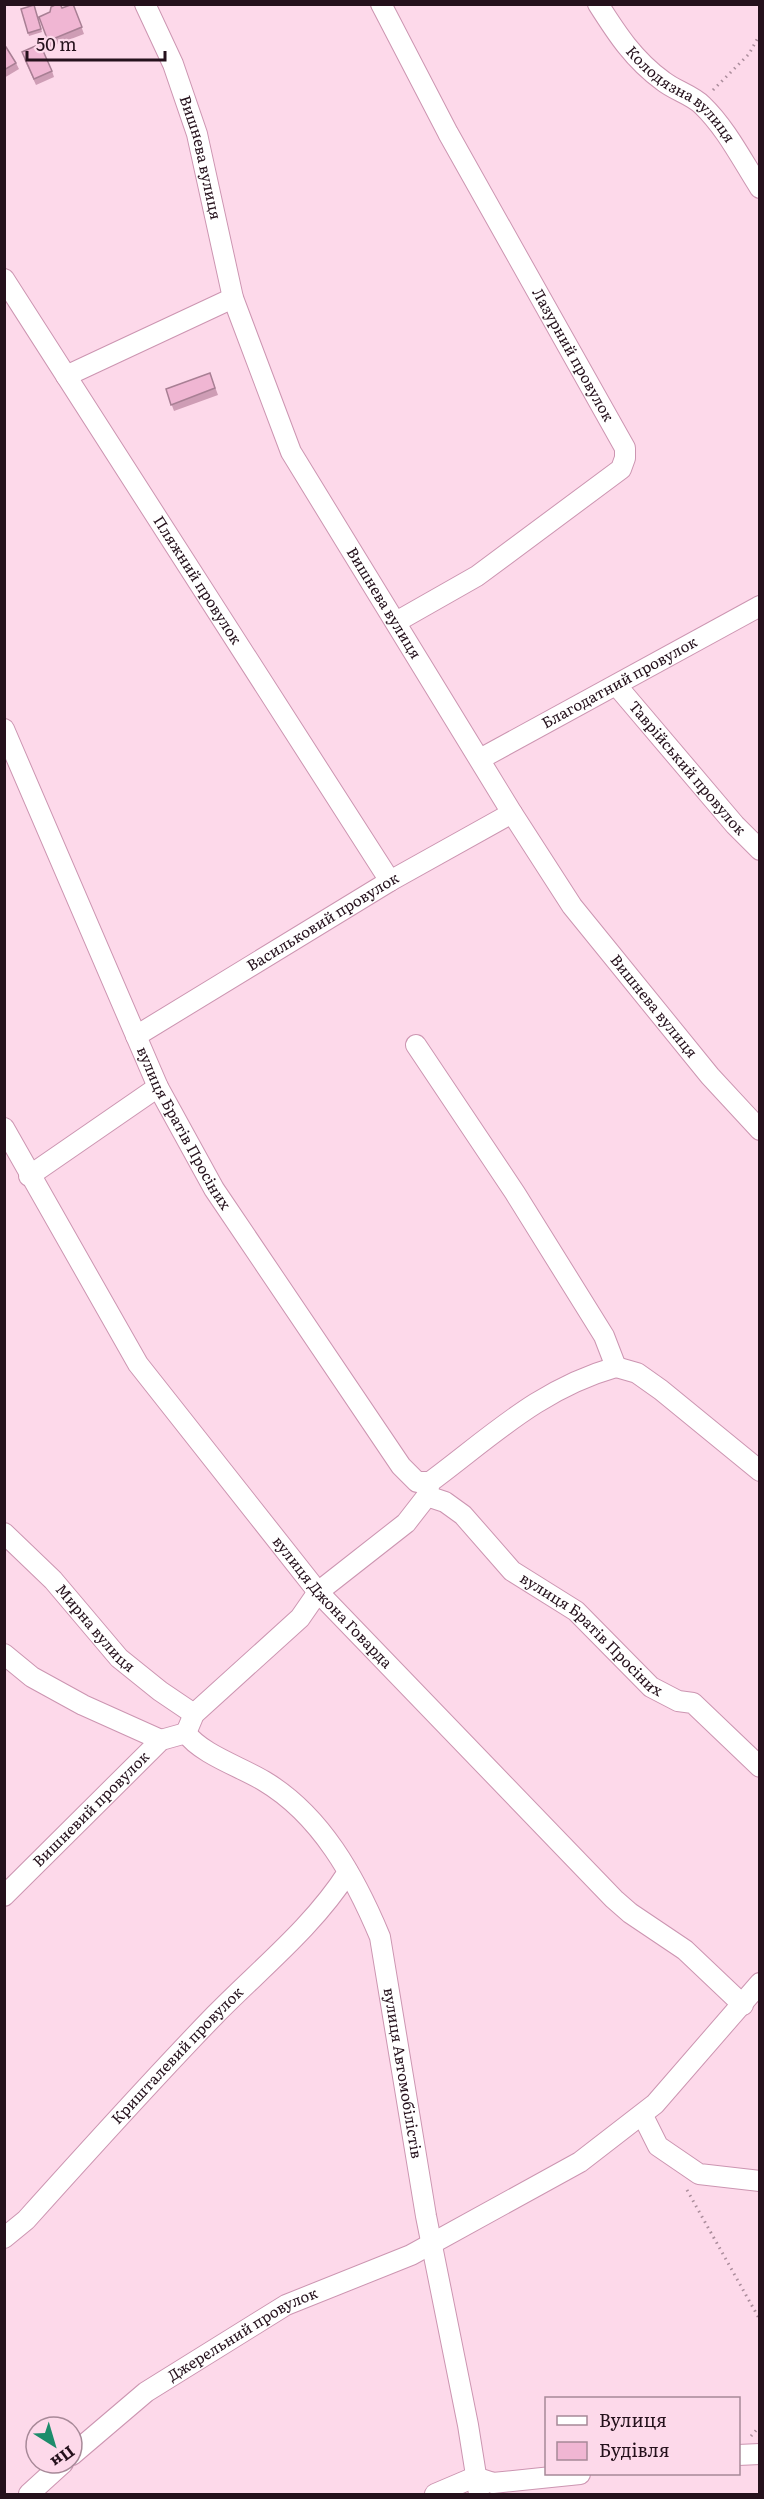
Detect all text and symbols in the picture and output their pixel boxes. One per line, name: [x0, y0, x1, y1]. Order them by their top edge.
scale bar: [27, 24, 165, 62]
text: 50 m: [36, 30, 77, 57]
street label: Колодязна вулиця: [621, 40, 742, 147]
street label: Вишнева вулиця: [175, 92, 228, 222]
street label: Лазурний провулок: [527, 283, 621, 425]
street label: Пляжний провулок: [149, 511, 248, 649]
street label: Вишнева вулиця: [342, 542, 428, 663]
street label: Благодатний провулок: [537, 630, 701, 733]
street label: Таврійський провулок: [624, 695, 752, 840]
street label: Васильковий провулок: [242, 865, 403, 976]
street label: Вишнева вулиця: [606, 949, 704, 1062]
street label: вулиця Братів Просіних: [132, 1042, 238, 1214]
street label: вулиця Джона Говарда: [268, 1530, 399, 1673]
street label: вулиця Братів Просіних: [516, 1566, 668, 1701]
street label: Мирна вулиця: [51, 1578, 141, 1677]
street label: Вишневий провулок: [27, 1745, 154, 1871]
street label: Кришталевий провулок: [105, 1980, 248, 2129]
street label: вулиця Автомобілістів: [379, 1986, 429, 2160]
street label: Джерельний провулок: [162, 2281, 321, 2386]
legend: [545, 2397, 740, 2475]
text: Вулиця: [599, 2406, 667, 2433]
north arrow: [24, 2415, 84, 2475]
text: Будівля: [599, 2436, 670, 2463]
text: Пн: [46, 2441, 81, 2475]

